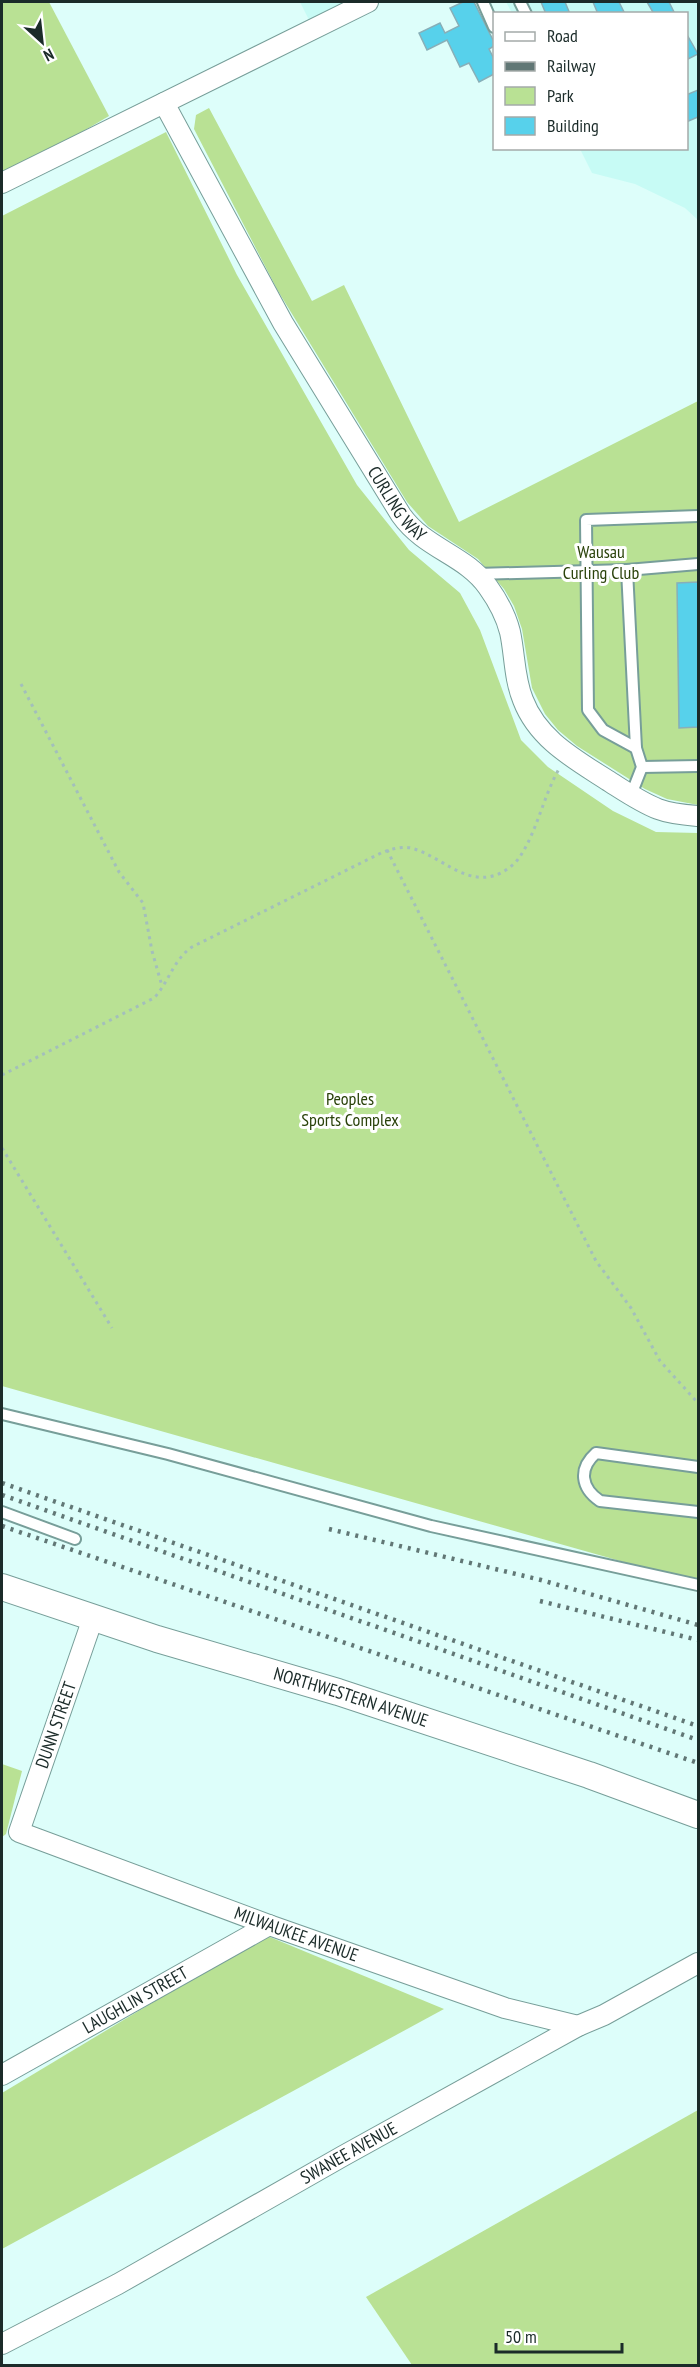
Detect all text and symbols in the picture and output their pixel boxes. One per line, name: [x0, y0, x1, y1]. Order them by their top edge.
north arrow: [12, 12, 72, 72]
legend: [493, 12, 688, 150]
text: Road: [547, 24, 578, 47]
text: N: [40, 44, 57, 66]
text: Railway: [547, 54, 596, 77]
text: Park: [547, 84, 574, 107]
text: Building: [547, 114, 599, 137]
street label: CURLING WAY: [363, 462, 432, 547]
park label: Wausau Curling Club: [563, 540, 639, 584]
park label: Peoples Sports Complex: [301, 1087, 399, 1131]
street label: NORTHWESTERN AVENUE: [271, 1662, 431, 1732]
street label: DUNN STREET: [30, 1679, 81, 1771]
street label: MILWAUKEE AVENUE: [231, 1901, 361, 1967]
street label: LAUGHLIN STREET: [78, 1961, 192, 2038]
street label: SWANEE AVENUE: [296, 2116, 401, 2189]
scale bar: [496, 2316, 622, 2354]
text: 50 m: [505, 2325, 537, 2348]

